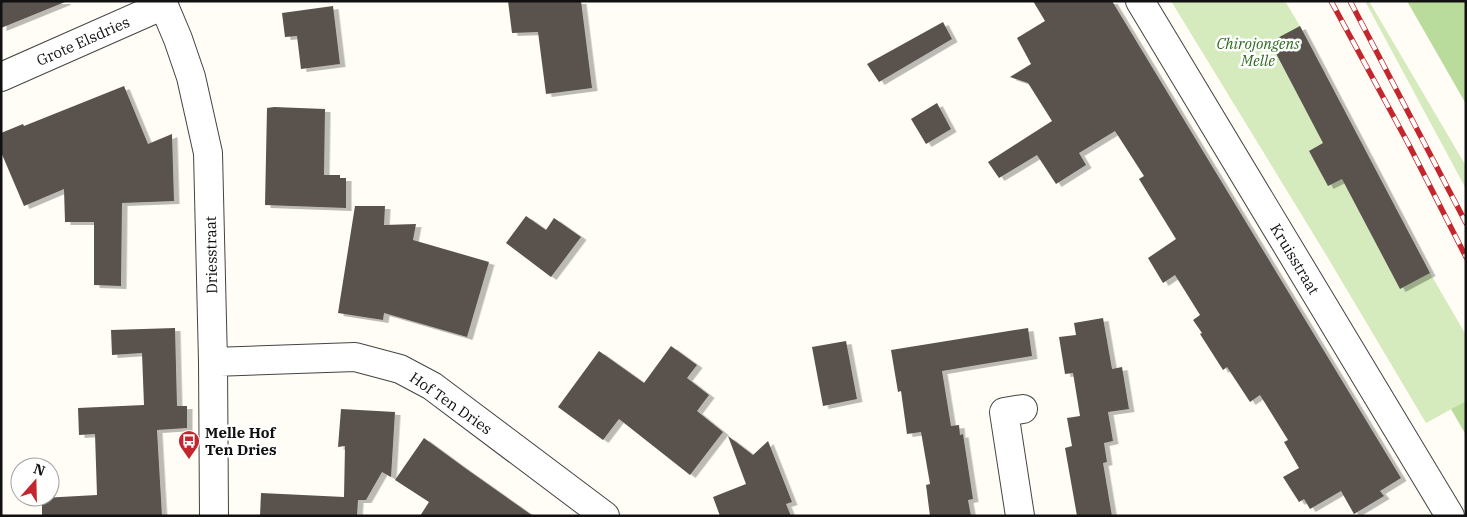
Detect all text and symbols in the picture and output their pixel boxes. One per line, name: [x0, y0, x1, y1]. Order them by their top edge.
street label: Grote Elsdries: [33, 12, 133, 70]
park label: Chirojongens Melle: [1216, 34, 1300, 70]
street label: Driesstraat: [201, 216, 221, 294]
street label: Kruisstraat: [1266, 220, 1324, 298]
street label: Hof Ten Dries: [406, 368, 496, 438]
place label: Melle Hof Ten Dries: [205, 423, 277, 459]
bus stop icon: Melle Hof Ten Dries: [177, 429, 201, 460]
north arrow: [10, 457, 60, 507]
text: N: [31, 459, 48, 480]

